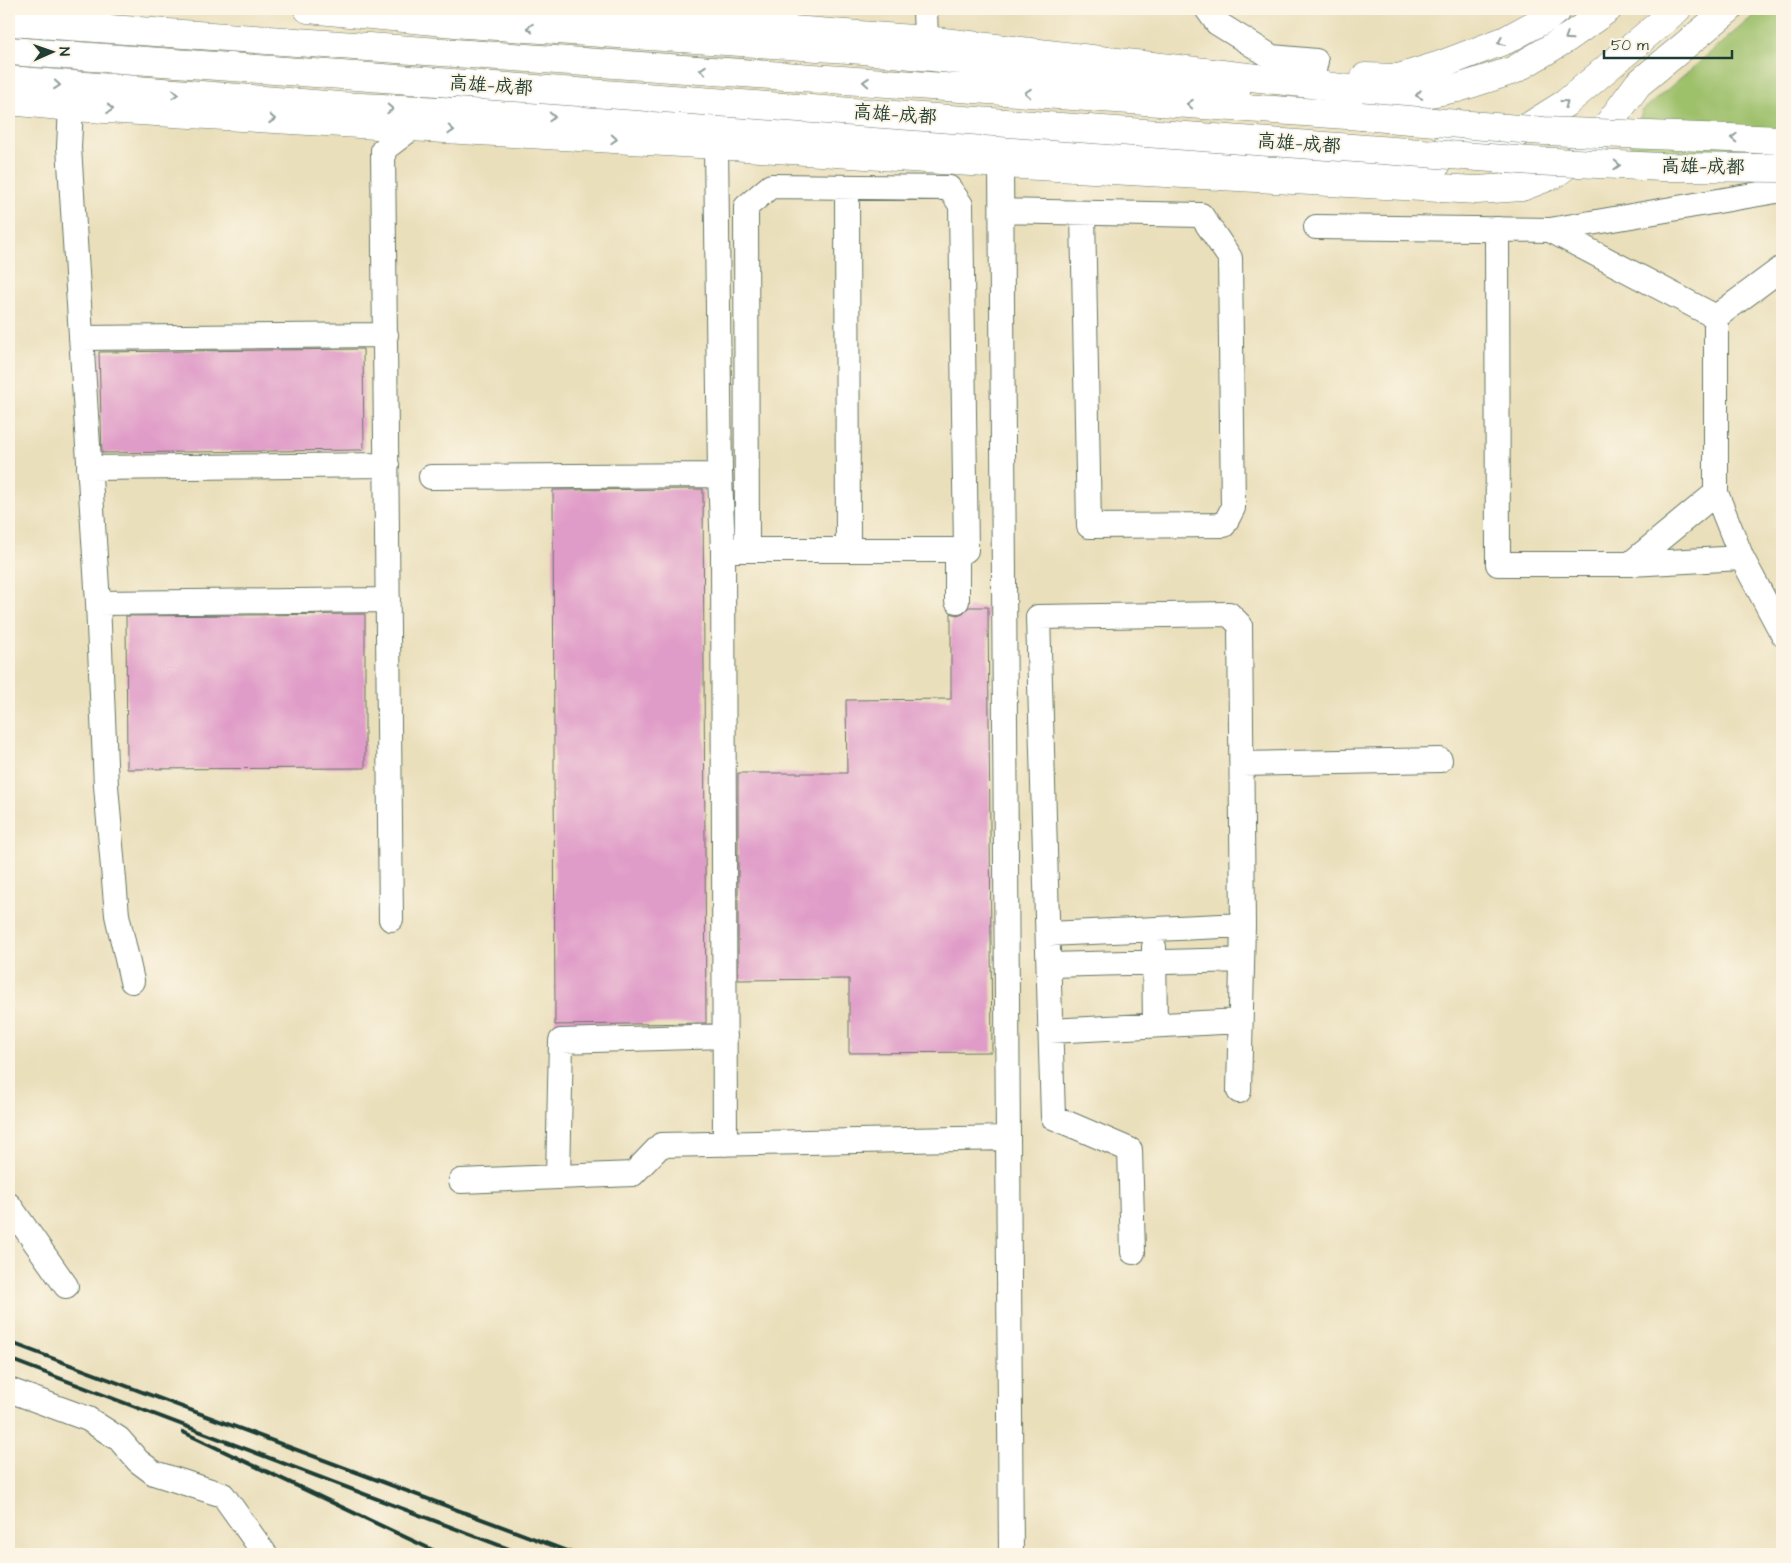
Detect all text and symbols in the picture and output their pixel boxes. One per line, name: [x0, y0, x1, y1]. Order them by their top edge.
one-way arrow: [526, 22, 534, 33]
north arrow: [28, 28, 78, 78]
scale bar: [1604, 28, 1731, 60]
one-way arrow: [1565, 30, 1574, 40]
one-way arrow: [1497, 35, 1506, 46]
text: 50 m: [1611, 35, 1649, 56]
text: N: [54, 47, 74, 57]
one-way arrow: [699, 65, 707, 76]
street label: 高雄—成都: [448, 70, 534, 102]
one-way arrow: [861, 76, 869, 87]
one-way arrow: [54, 79, 62, 90]
one-way arrow: [1023, 87, 1031, 98]
one-way arrow: [171, 89, 179, 100]
one-way arrow: [1414, 89, 1423, 100]
street label: 高雄—成都: [852, 99, 938, 131]
one-way arrow: [1186, 99, 1194, 110]
one-way arrow: [1559, 100, 1568, 108]
one-way arrow: [386, 103, 394, 114]
one-way arrow: [106, 104, 114, 115]
one-way arrow: [548, 111, 556, 122]
one-way arrow: [268, 114, 276, 125]
one-way arrow: [448, 124, 456, 135]
street label: 高雄—成都: [1256, 128, 1342, 160]
one-way arrow: [610, 133, 618, 144]
one-way arrow: [1729, 133, 1737, 143]
street label: 高雄—成都: [1661, 153, 1745, 181]
one-way arrow: [1613, 160, 1621, 170]

